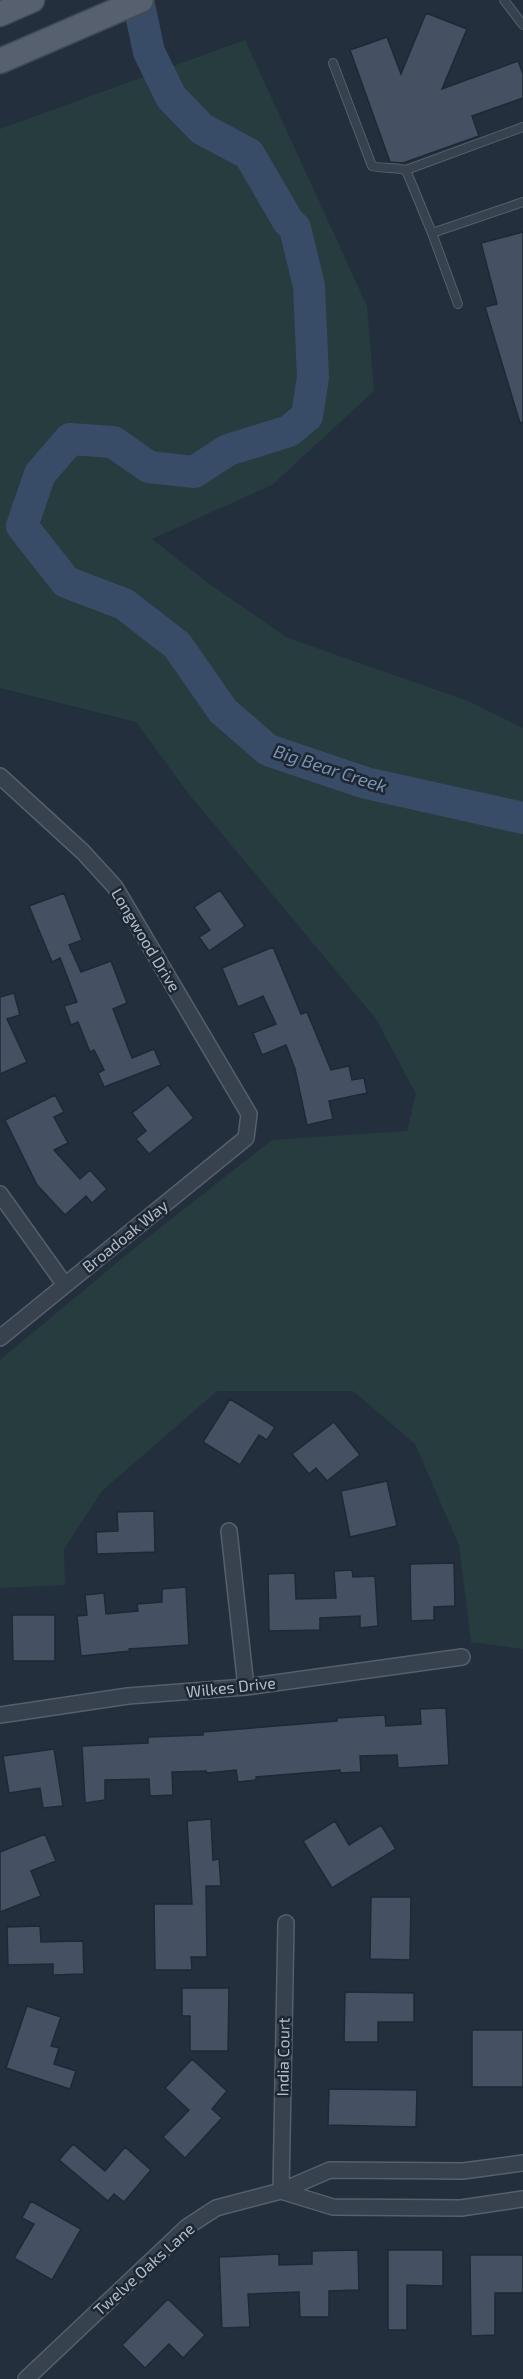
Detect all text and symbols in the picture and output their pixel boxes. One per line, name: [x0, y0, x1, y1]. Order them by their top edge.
water label: Big Bear Creek: [271, 739, 390, 797]
street label: Longwood Drive: [108, 884, 185, 995]
street label: Broadoak Way: [78, 1195, 172, 1276]
street label: Wilkes Drive: [185, 1672, 277, 1701]
street label: India Court: [272, 2017, 293, 2097]
street label: Twelve Oaks Lane: [89, 2218, 198, 2319]

